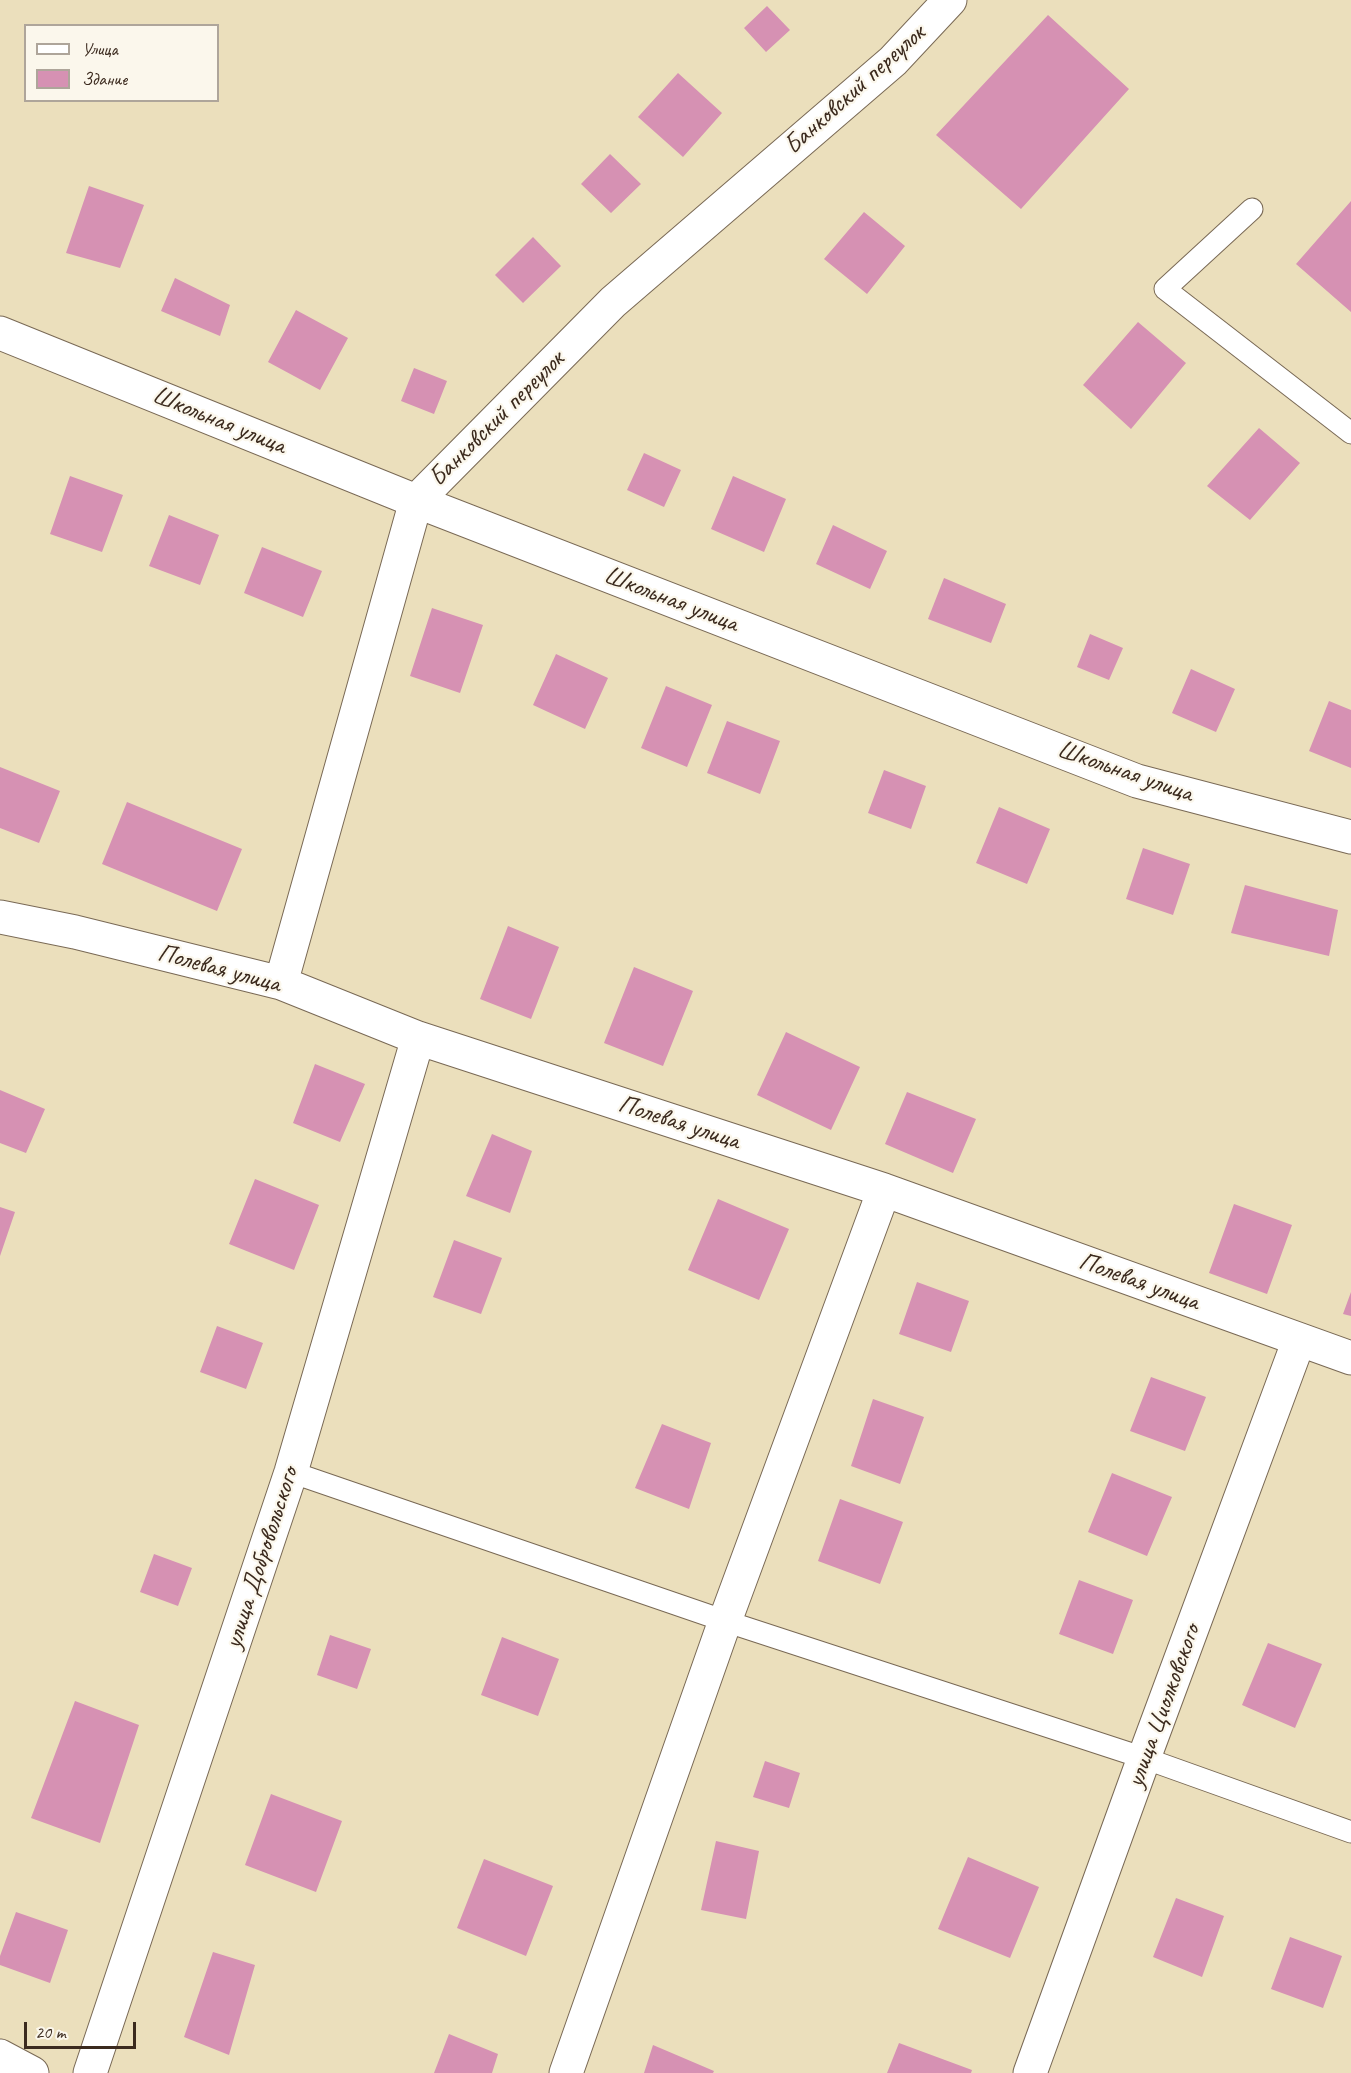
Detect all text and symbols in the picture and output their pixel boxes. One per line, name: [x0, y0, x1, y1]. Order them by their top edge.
street label: Банковский переулок: [778, 18, 932, 162]
legend: [24, 24, 219, 102]
text: Улица: [82, 38, 118, 60]
text: Здание: [82, 68, 127, 90]
street label: Банковский переулок: [423, 345, 571, 493]
street label: Школьная улица: [148, 380, 290, 462]
street label: Школьная улица: [599, 560, 743, 640]
street label: Школьная улица: [1053, 734, 1197, 810]
street label: Полевая улица: [154, 938, 284, 1000]
street label: Полевая улица: [614, 1089, 744, 1157]
street label: Полевая улица: [1075, 1246, 1203, 1318]
street label: улица Добровольского: [218, 1463, 306, 1653]
street label: улица Циолковского: [1120, 1620, 1208, 1792]
scale bar: [27, 2010, 140, 2048]
text: 20 m: [35, 2021, 66, 2043]

